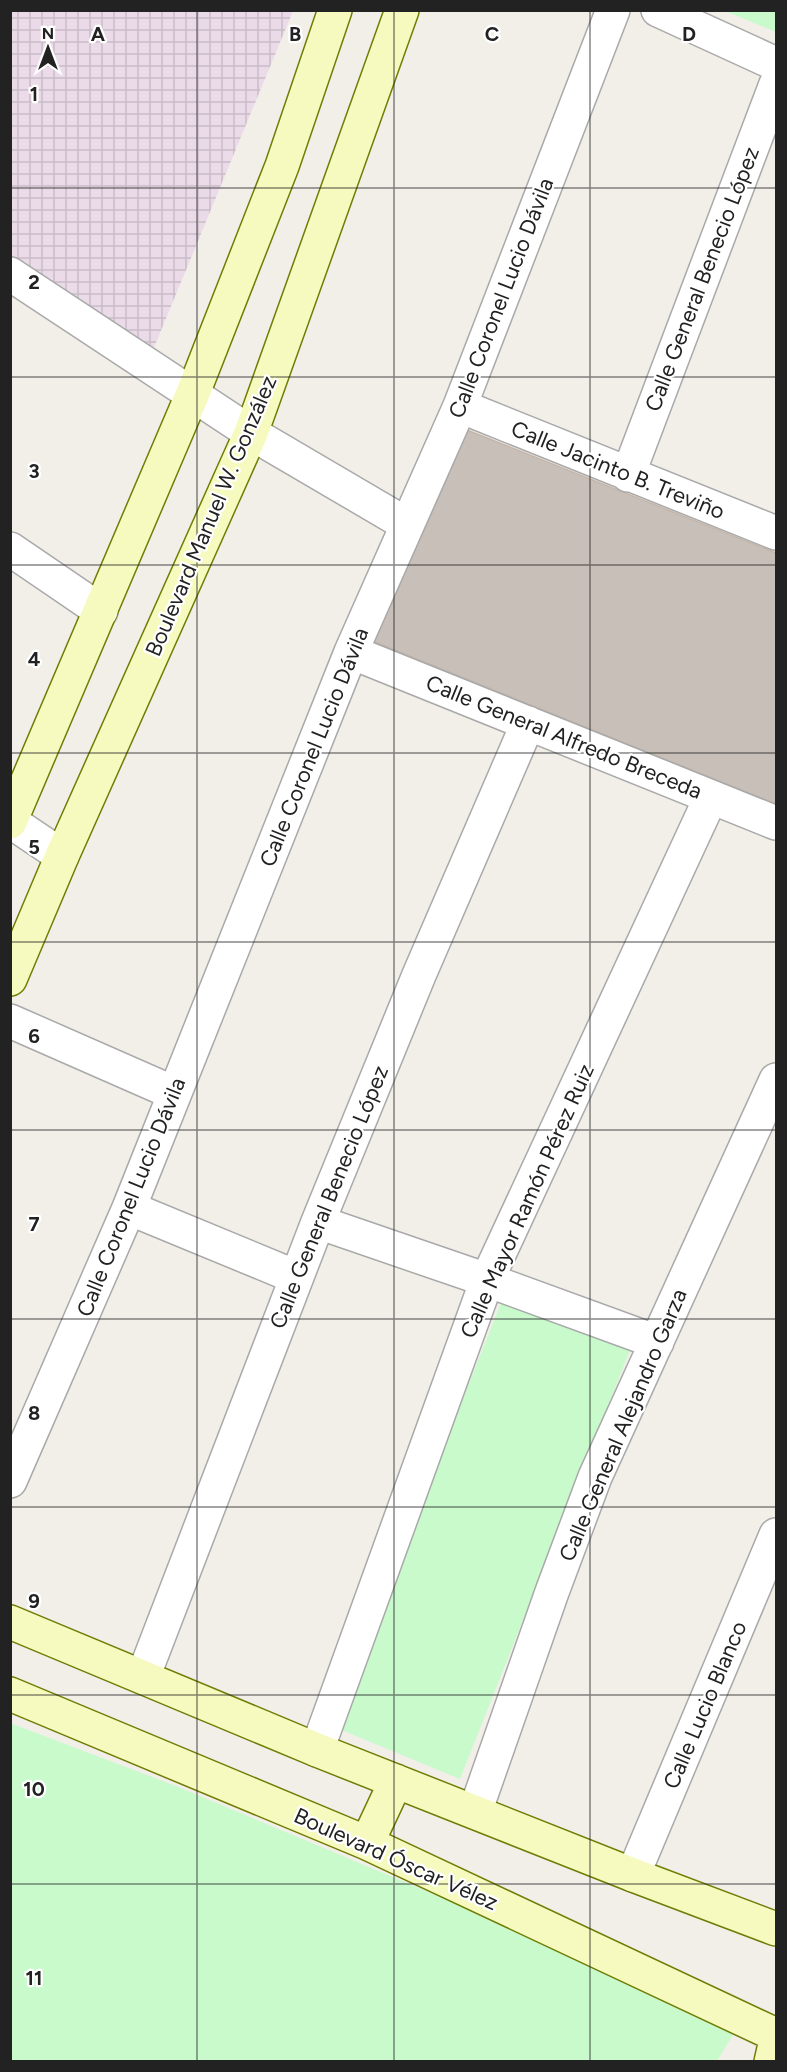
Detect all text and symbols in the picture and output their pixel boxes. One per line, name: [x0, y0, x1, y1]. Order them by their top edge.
north arrow: [18, 18, 78, 78]
text: A: [91, 22, 106, 46]
text: B: [289, 22, 301, 46]
text: C: [485, 22, 499, 46]
text: D: [682, 22, 696, 46]
text: N: [42, 24, 54, 43]
text: 1: [30, 82, 38, 106]
street label: Calle General Benecio López: [639, 143, 765, 415]
street label: Calle Coronel Lucio Dávila: [443, 174, 559, 422]
text: 2: [28, 270, 40, 294]
street label: Boulevard Manuel W. González: [139, 372, 283, 660]
street label: Calle Jacinto B. Treviño: [507, 415, 729, 525]
text: 3: [28, 459, 40, 483]
street label: Calle Coronel Lucio Dávila: [254, 624, 374, 870]
text: 4: [28, 647, 41, 671]
street label: Calle General Alfredo Breceda: [422, 669, 706, 805]
text: 5: [28, 835, 40, 859]
text: 6: [28, 1024, 40, 1048]
street label: Calle Mayor Ramón Pérez Ruiz: [454, 1060, 600, 1342]
street label: Calle General Benecio López: [264, 1062, 394, 1332]
street label: Calle Coronel Lucio Dávila: [71, 1074, 191, 1320]
text: 7: [28, 1212, 40, 1236]
street label: Calle General Alejandro Garza: [553, 1285, 693, 1565]
text: 8: [28, 1401, 40, 1425]
text: 9: [28, 1589, 40, 1613]
street label: Calle Lucio Blanco: [657, 1617, 753, 1793]
text: 10: [23, 1777, 45, 1801]
street label: Boulevard Óscar Vélez: [290, 1802, 502, 1916]
text: 11: [26, 1966, 42, 1990]

